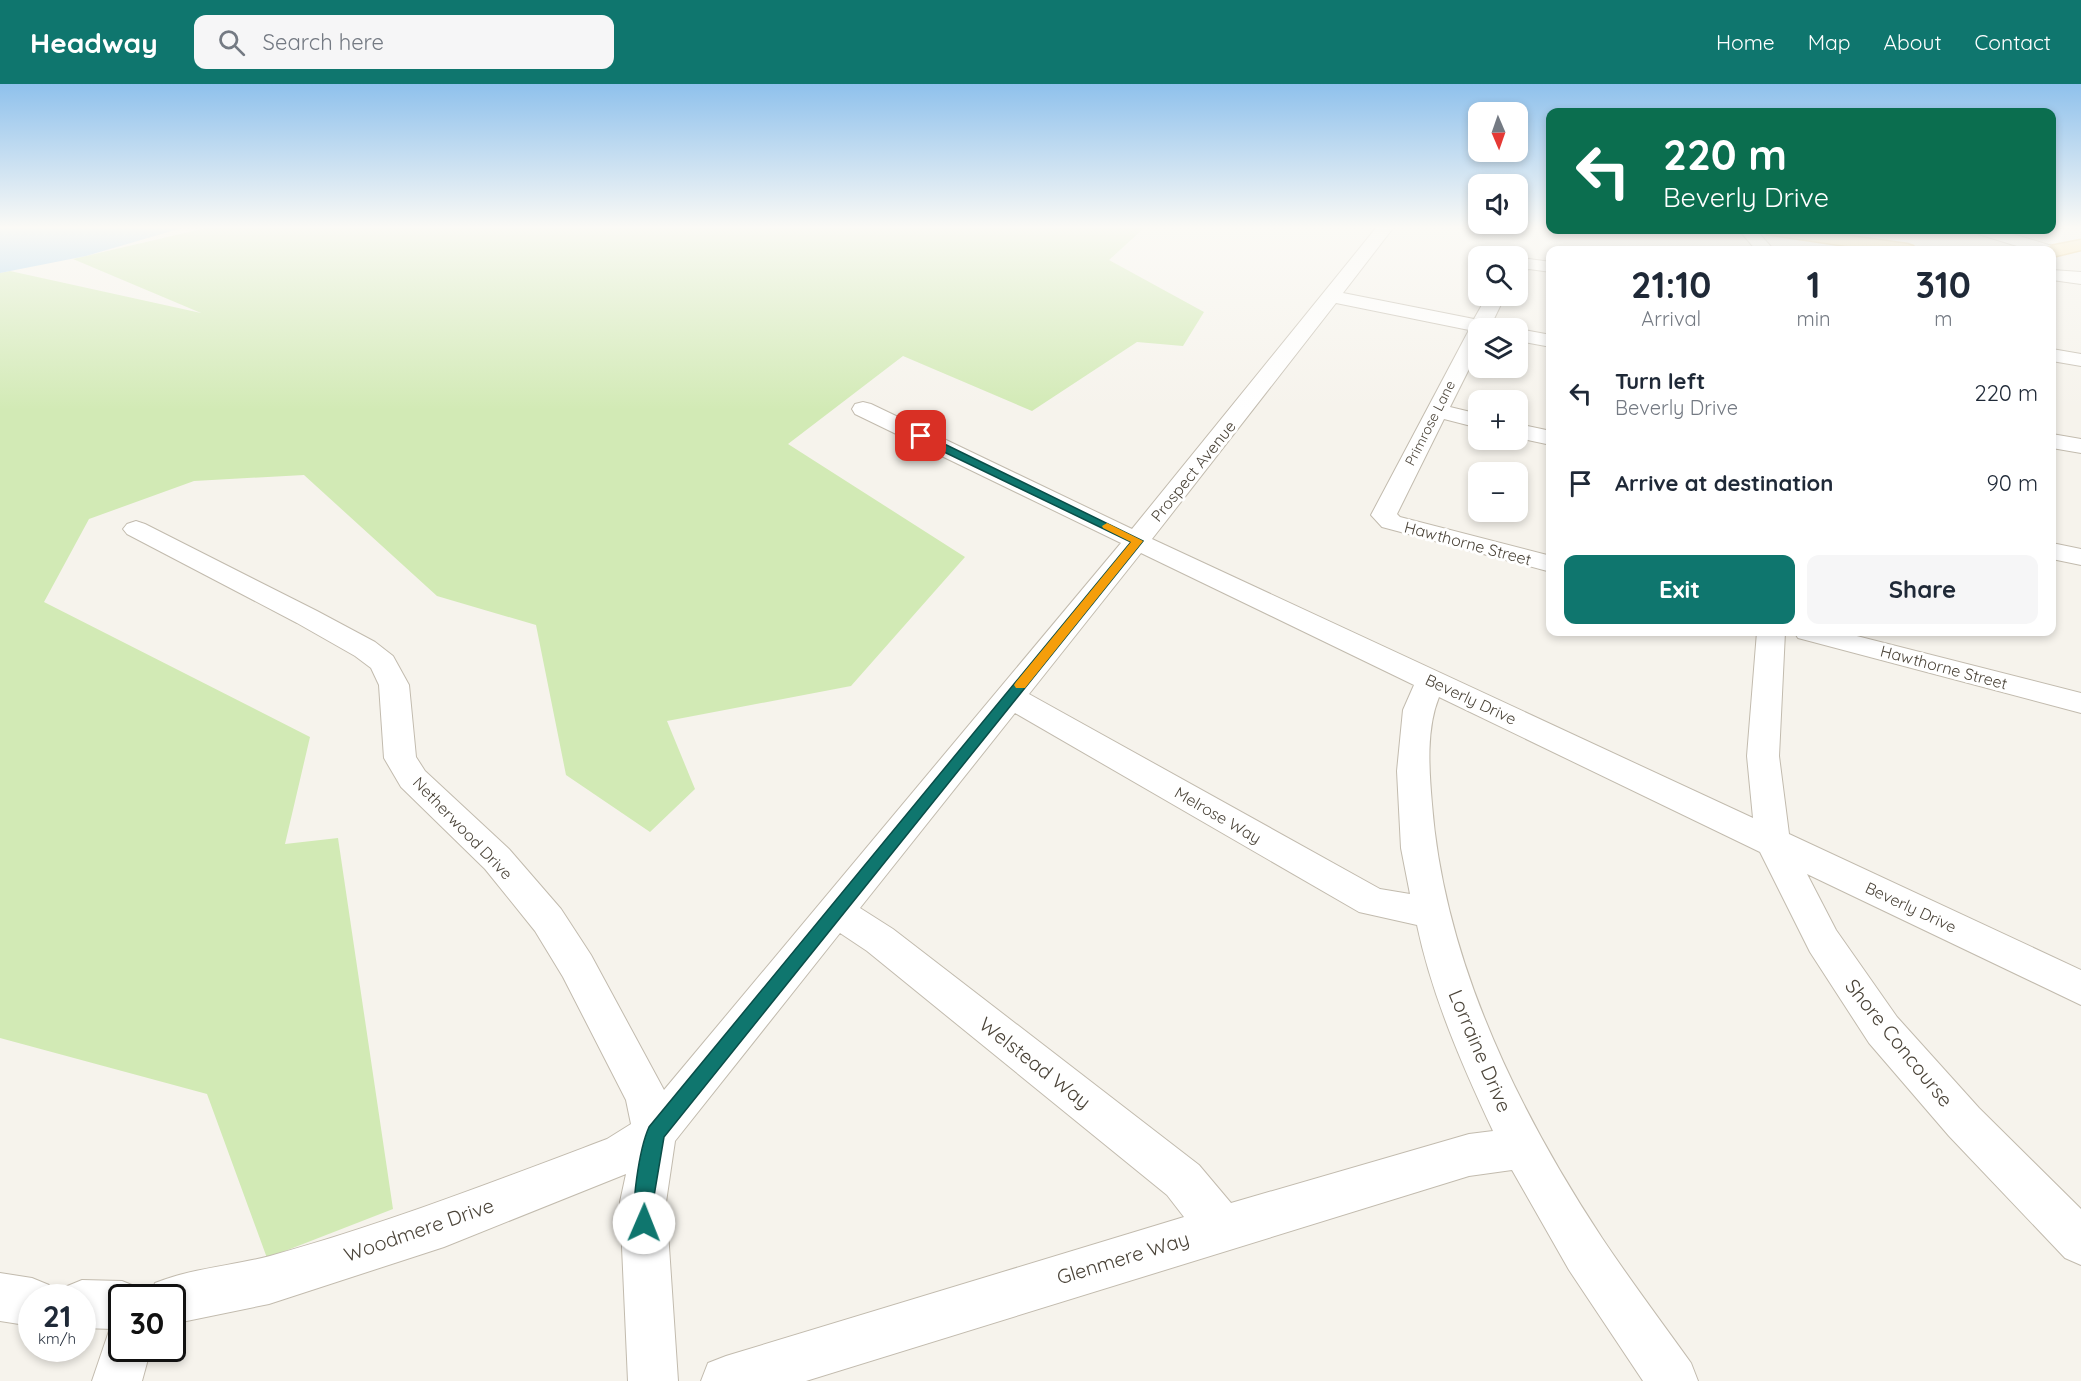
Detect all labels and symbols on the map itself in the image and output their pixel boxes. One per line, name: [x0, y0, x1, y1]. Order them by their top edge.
north arrow: [1468, 102, 1528, 162]
street label: Primrose Lane: [1401, 377, 1459, 469]
pin: [895, 410, 946, 461]
street label: Prospect Avenue: [1146, 416, 1240, 526]
street label: Hawthorne Street: [1402, 516, 1534, 570]
street label: Hawthorne Street: [1878, 640, 2010, 694]
street label: Beverly Drive: [1422, 669, 1520, 729]
street label: Netherwood Drive: [409, 772, 517, 884]
street label: Melrose Way: [1171, 782, 1265, 848]
street label: Beverly Drive: [1862, 877, 1960, 937]
street label: Shore Concourse: [1840, 974, 1959, 1112]
street label: Lorraine Drive: [1443, 986, 1518, 1116]
street label: Welstead Way: [975, 1011, 1096, 1114]
position arrow: [612, 1191, 676, 1255]
street label: Woodmere Drive: [341, 1192, 497, 1267]
street label: Glenmere Way: [1054, 1225, 1192, 1290]
speed limit sign: 30: [108, 1284, 186, 1362]

